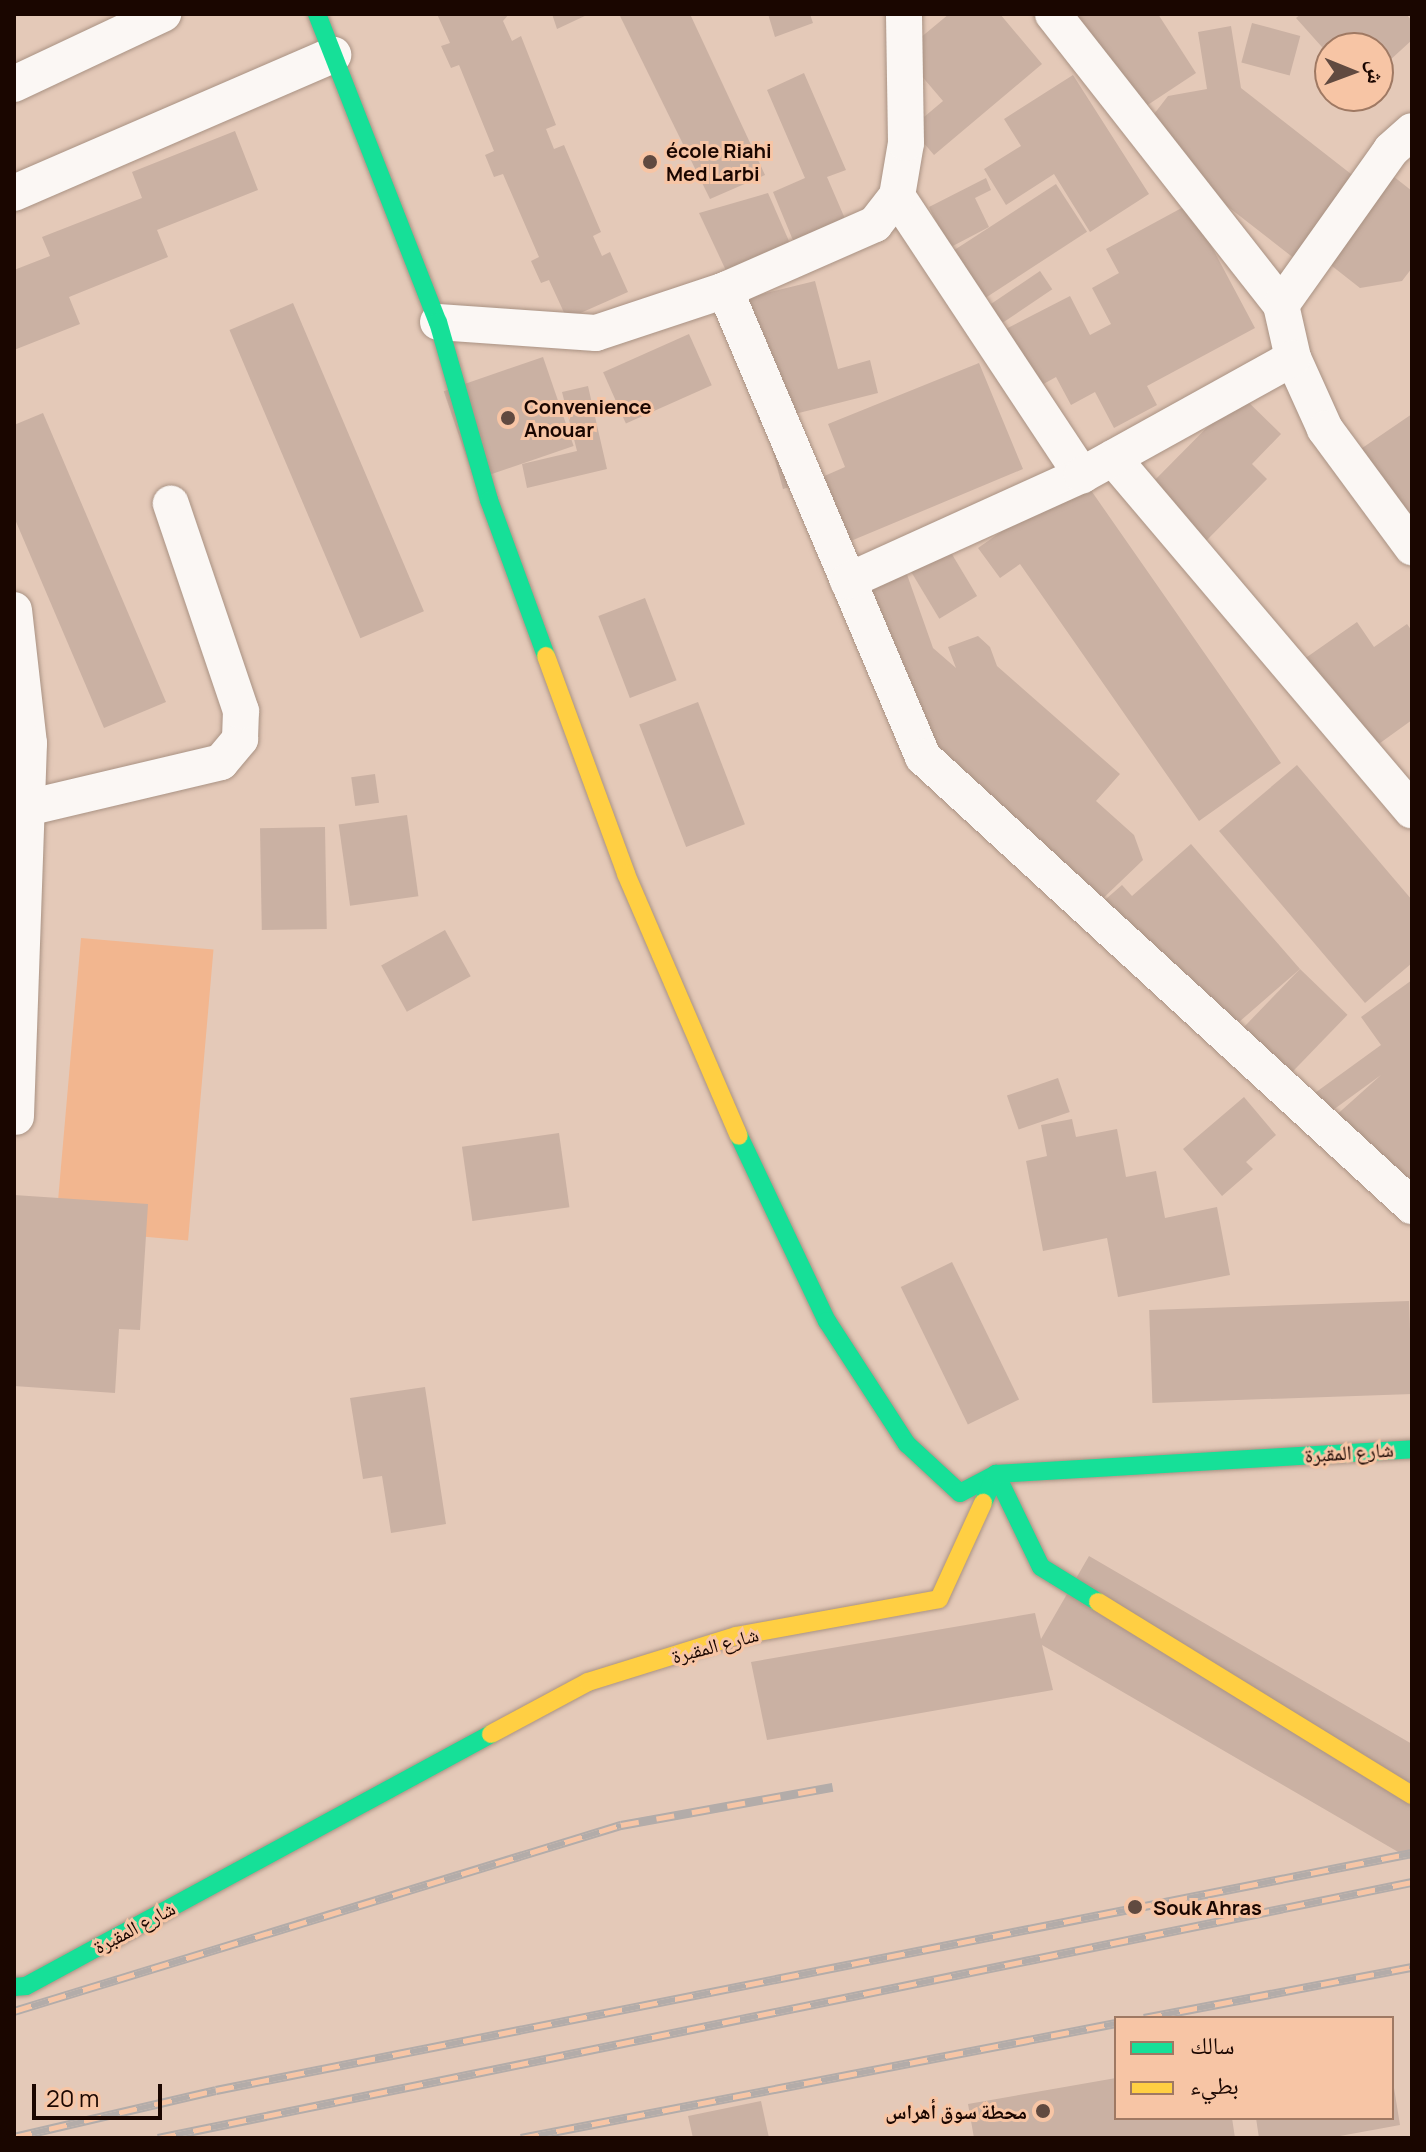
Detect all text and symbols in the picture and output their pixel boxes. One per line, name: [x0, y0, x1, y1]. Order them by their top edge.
north arrow: [1314, 32, 1394, 112]
text: ش: [1361, 60, 1391, 84]
place label: école Riahi Med Larbi: [666, 138, 772, 185]
marker: école Riahi Med Larbi: [641, 153, 659, 171]
place label: Convenience Anouar: [524, 394, 651, 441]
marker: Convenience Anouar: [499, 409, 517, 427]
street label: شارع المقبرة: [1304, 1437, 1394, 1467]
street label: شارع المقبرة: [669, 1622, 761, 1668]
street label: شارع المقبرة: [89, 1895, 179, 1959]
place label: Souk Ahras: [1153, 1895, 1262, 1919]
marker: Souk Ahras: [1124, 1896, 1146, 1918]
legend: [1114, 2016, 1394, 2120]
text: سالك: [1190, 2028, 1235, 2061]
scale bar: [36, 2068, 166, 2118]
text: بطيء: [1190, 2068, 1239, 2101]
text: 20 m: [46, 2081, 99, 2114]
place label: محطة سوق أهراس: [885, 2099, 1027, 2123]
marker: محطة سوق أهراس: [1034, 2102, 1052, 2120]

